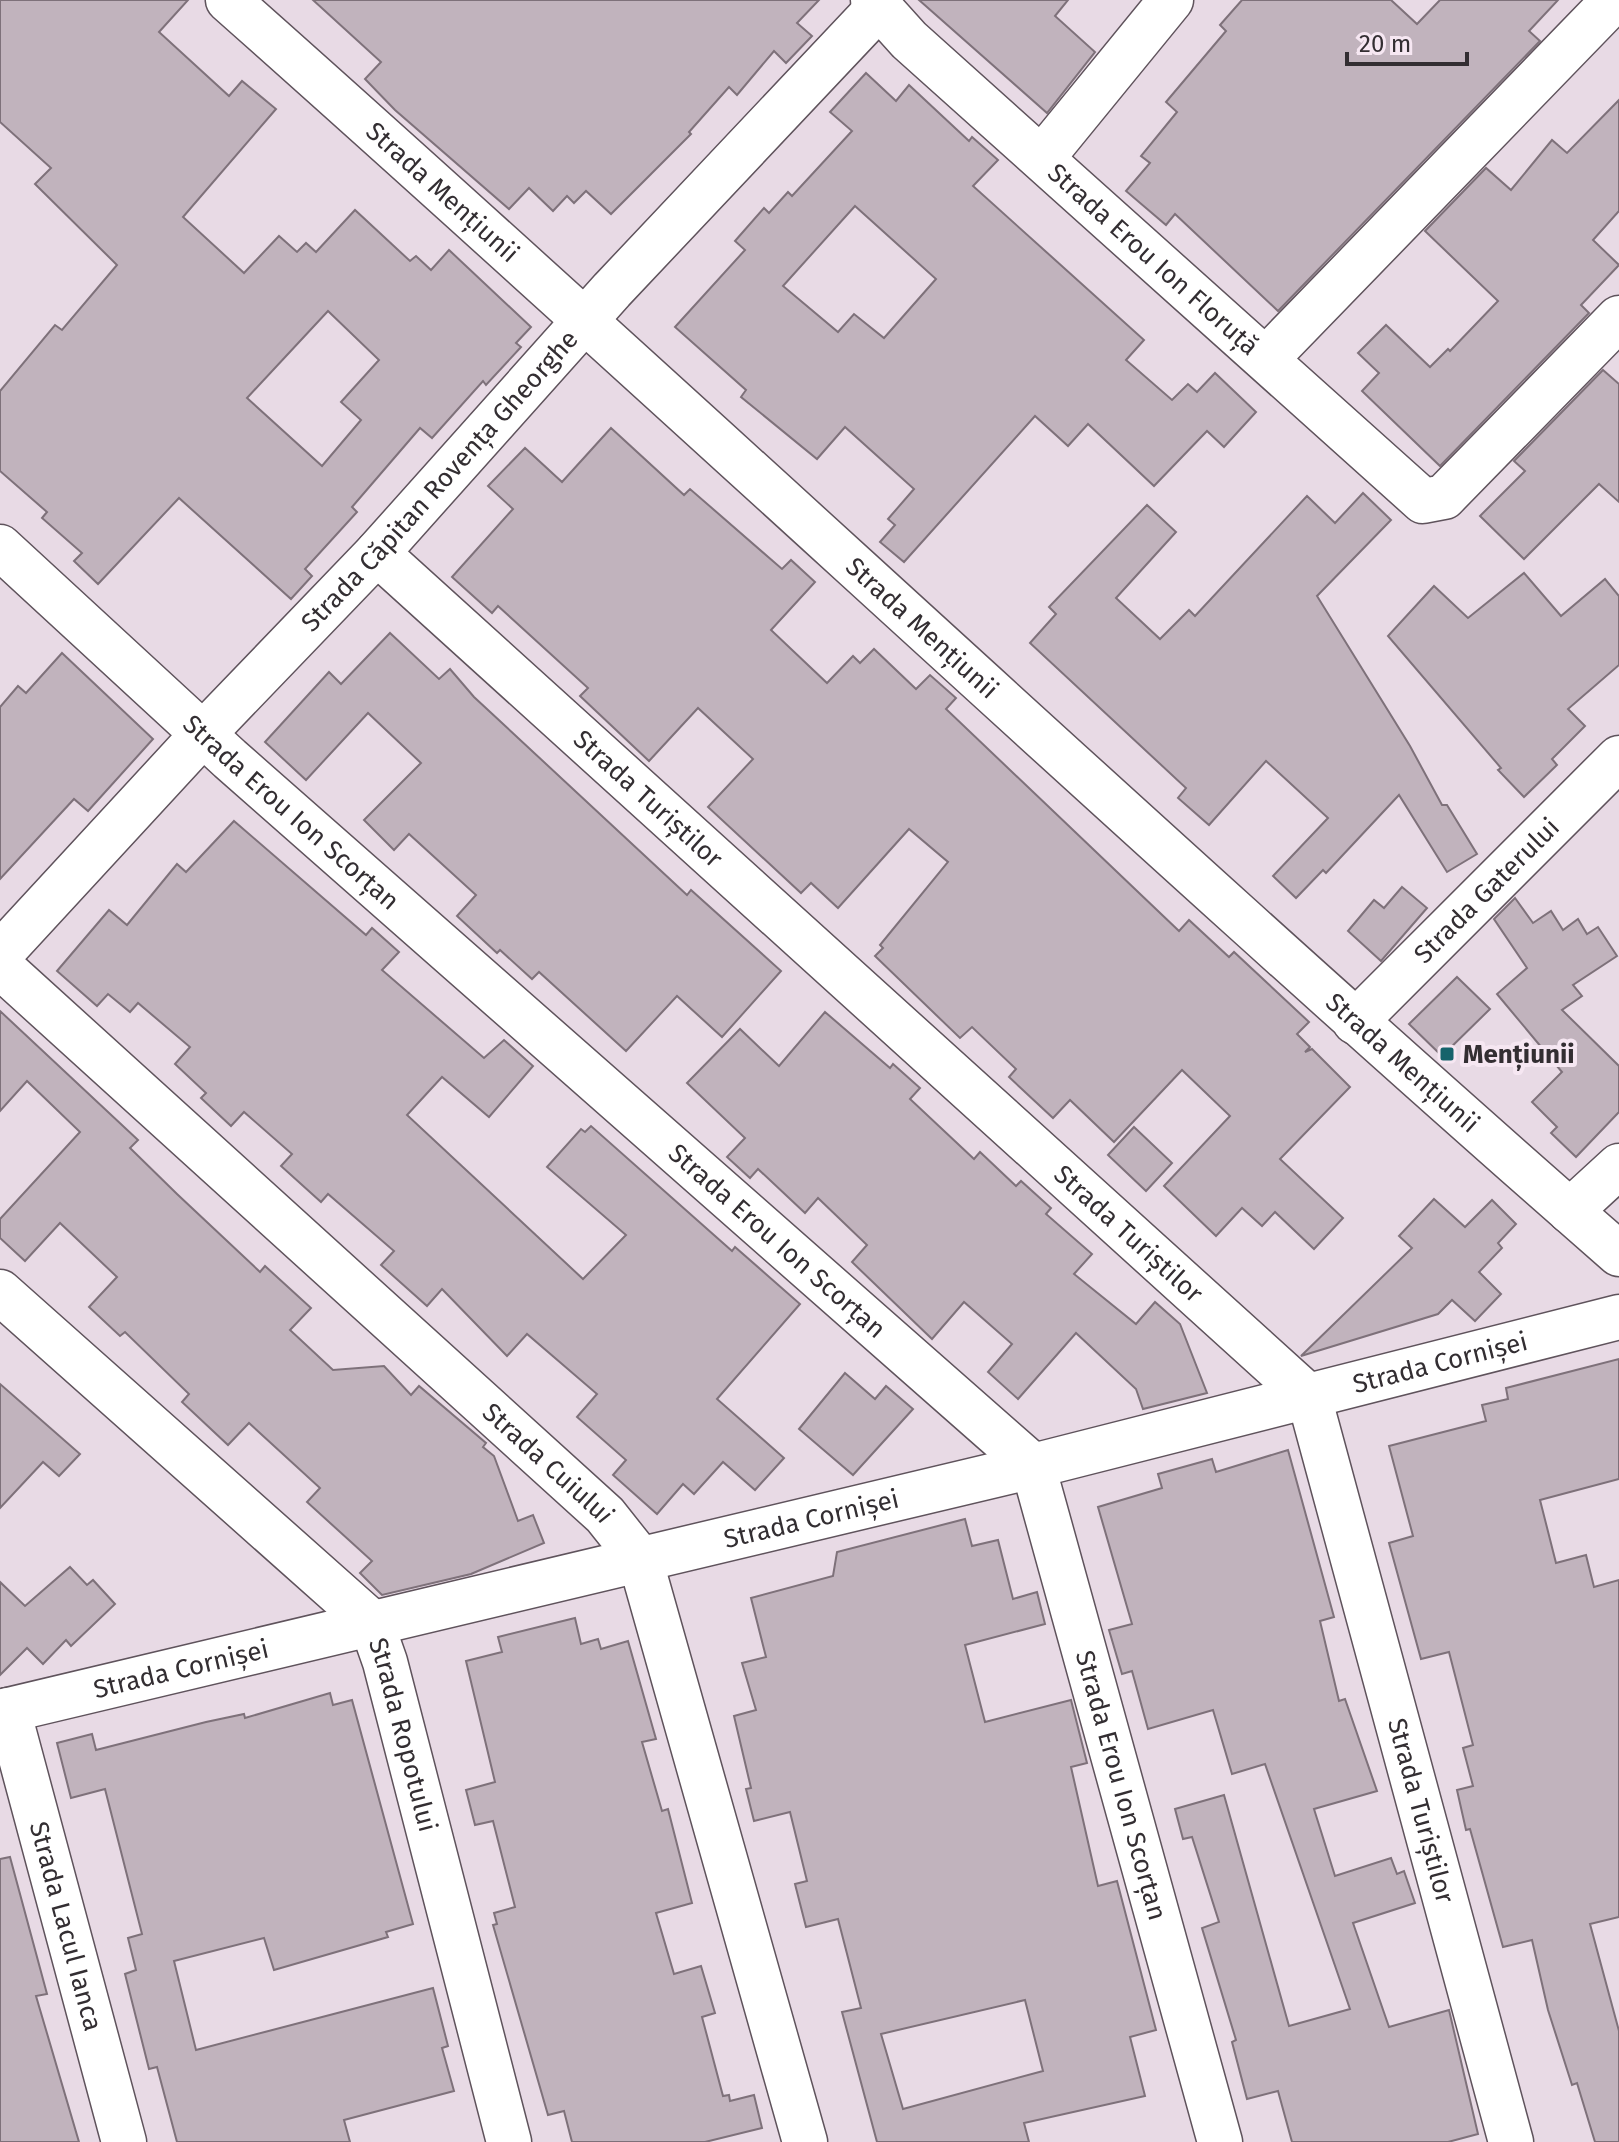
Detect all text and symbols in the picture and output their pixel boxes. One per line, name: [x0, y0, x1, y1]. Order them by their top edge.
scale bar: [1347, 16, 1467, 66]
text: 20 m: [1359, 30, 1411, 58]
street label: Strada Mențiunii: [360, 115, 525, 269]
street label: Strada Erou Ion Floruță: [1042, 157, 1265, 362]
street label: Strada Căpitan Rovența Gheorghe: [295, 323, 584, 638]
street label: Strada Mențiunii: [840, 551, 1005, 705]
street label: Strada Erou Ion Scorțan: [177, 708, 406, 916]
street label: Strada Turiștilor: [567, 723, 729, 874]
street label: Strada Gaterului: [1408, 811, 1566, 969]
street label: Strada Mențiunii: [1320, 986, 1486, 1139]
place label: Mențiunii: [1463, 1039, 1575, 1071]
marker: Mențiunii: [1438, 1045, 1456, 1063]
street label: Strada Erou Ion Scorțan: [663, 1137, 892, 1345]
street label: Strada Turiștilor: [1048, 1158, 1209, 1309]
street label: Strada Cornișei: [1350, 1325, 1531, 1400]
street label: Strada Cuiului: [476, 1396, 621, 1529]
street label: Strada Cornișei: [721, 1483, 902, 1555]
street label: Strada Cornișei: [90, 1633, 272, 1705]
street label: Strada Ropotului: [362, 1634, 444, 1835]
street label: Strada Erou Ion Scorțan: [1069, 1647, 1173, 1924]
street label: Strada Turiștilor: [1381, 1715, 1461, 1906]
street label: Strada Lacul Ianca: [23, 1818, 109, 2034]

